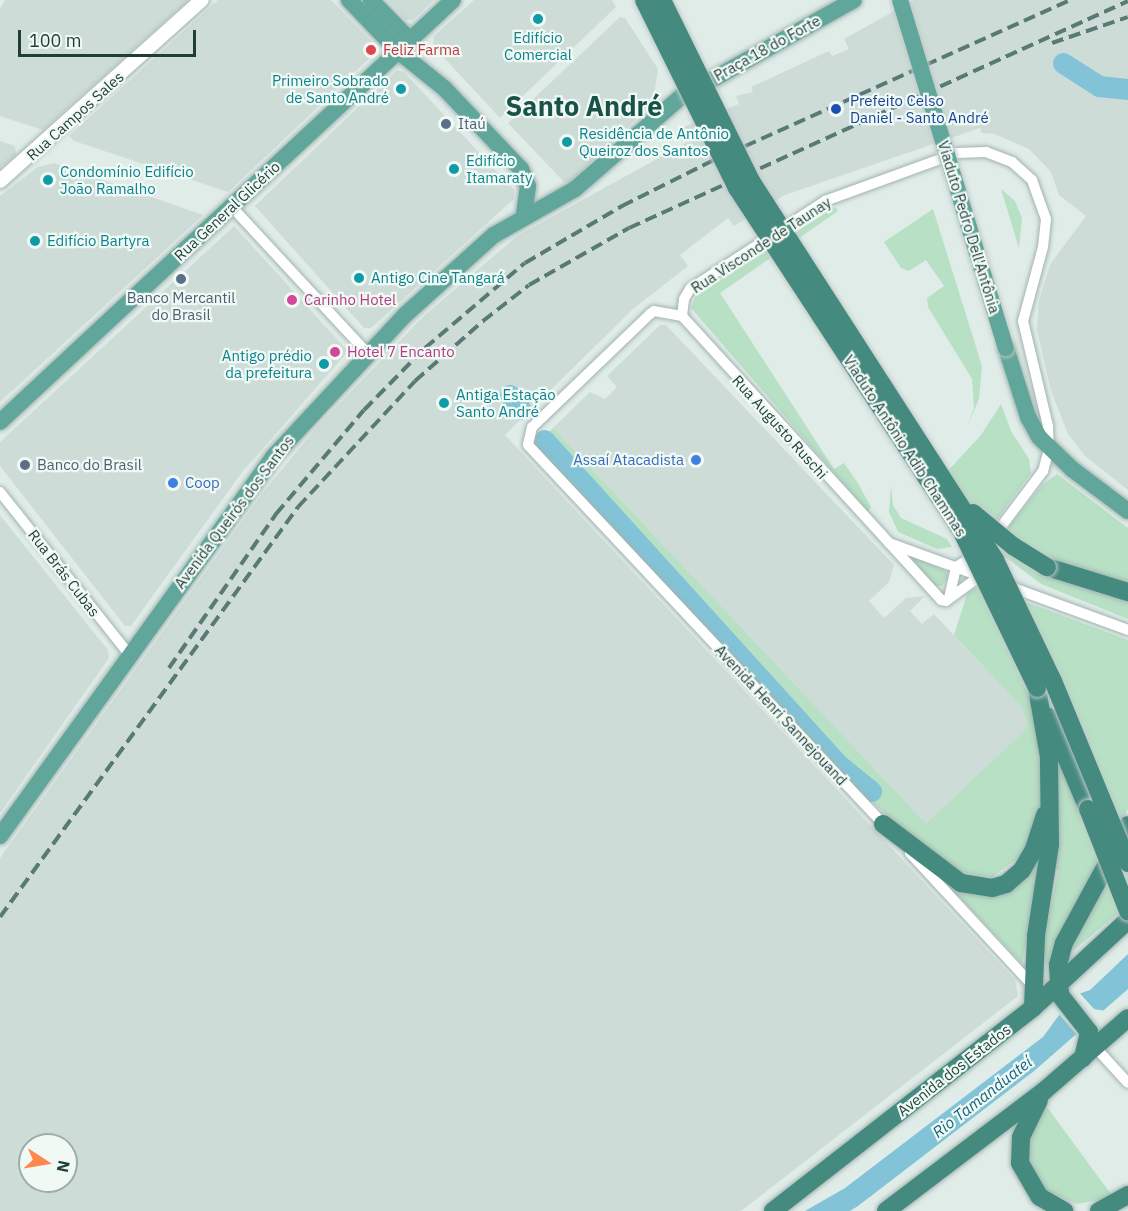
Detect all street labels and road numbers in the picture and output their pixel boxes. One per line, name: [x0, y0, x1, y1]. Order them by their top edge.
street label: Praça 18 do Forte: [711, 11, 823, 85]
street label: Rua Campos Sales: [23, 68, 127, 164]
street label: Viaduto Pedro Dell'Antônia: [934, 138, 1004, 316]
street label: Rua General Glicério: [170, 157, 284, 265]
street label: Rua Visconde de Taunay: [688, 193, 834, 297]
street label: Viaduto Antônio Adib Chammas: [839, 352, 971, 540]
street label: Rua Augusto Ruschi: [729, 371, 831, 483]
street label: Avenida Queirós dos Santos: [170, 432, 298, 592]
street label: Rua Brás Cubas: [24, 526, 104, 620]
street label: Avenida Henri Sannejouand: [711, 641, 851, 789]
street label: Avenida dos Estados: [894, 1020, 1014, 1120]

